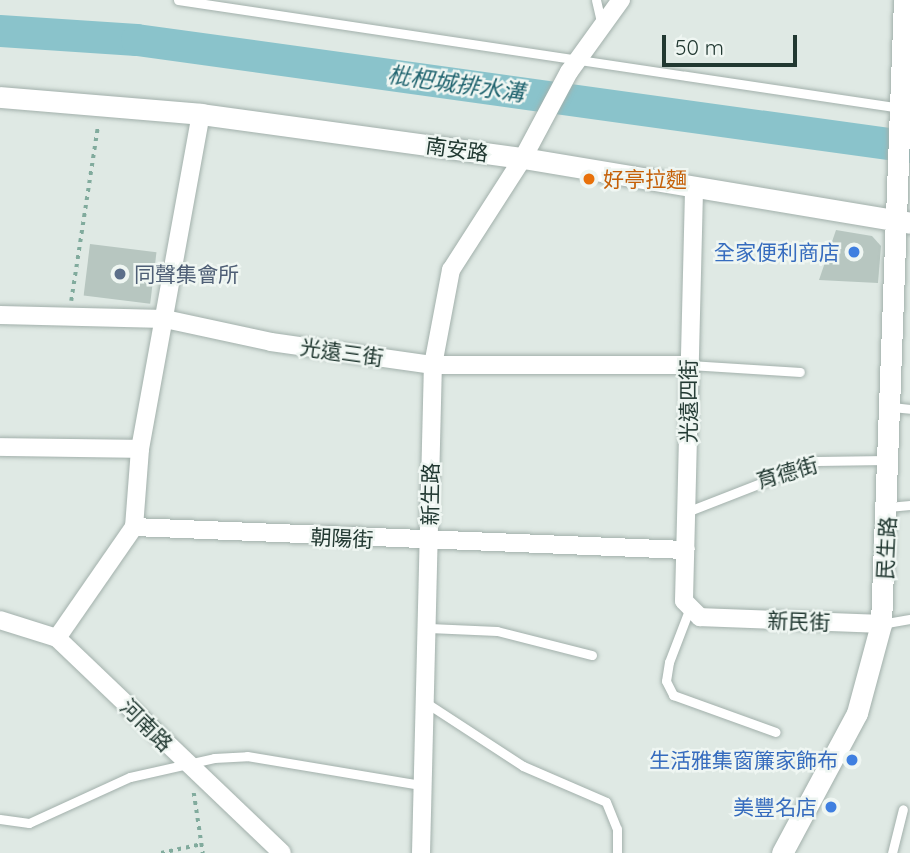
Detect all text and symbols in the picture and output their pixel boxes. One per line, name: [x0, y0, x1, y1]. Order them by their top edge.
scale bar: [665, 21, 800, 65]
text: 50 m: [675, 34, 724, 60]
water label: 枇杷城排水溝: [386, 61, 526, 107]
street label: 南安路: [424, 132, 490, 166]
place label: 好亭拉麵: [603, 166, 687, 192]
marker: 好亭拉麵: [581, 171, 597, 187]
place label: 全家便利商店: [714, 239, 840, 265]
marker: 全家便利商店: [846, 244, 862, 260]
place label: 同聲集會所: [134, 261, 239, 287]
marker: 同聲集會所: [112, 266, 128, 282]
street label: 光遠三街: [299, 334, 385, 370]
street label: 光遠四街: [675, 359, 701, 443]
street label: 育德街: [753, 451, 821, 493]
street label: 新生路: [417, 462, 443, 526]
street label: 民生路: [872, 516, 900, 580]
street label: 朝陽街: [310, 524, 374, 552]
street label: 新民街: [767, 607, 831, 635]
street label: 河南路: [116, 694, 178, 756]
place label: 生活雅集窗簾家飾布: [649, 747, 838, 773]
marker: 生活雅集窗簾家飾布: [844, 752, 860, 768]
place label: 美豐名店: [733, 794, 817, 820]
marker: 美豐名店: [823, 799, 839, 815]

